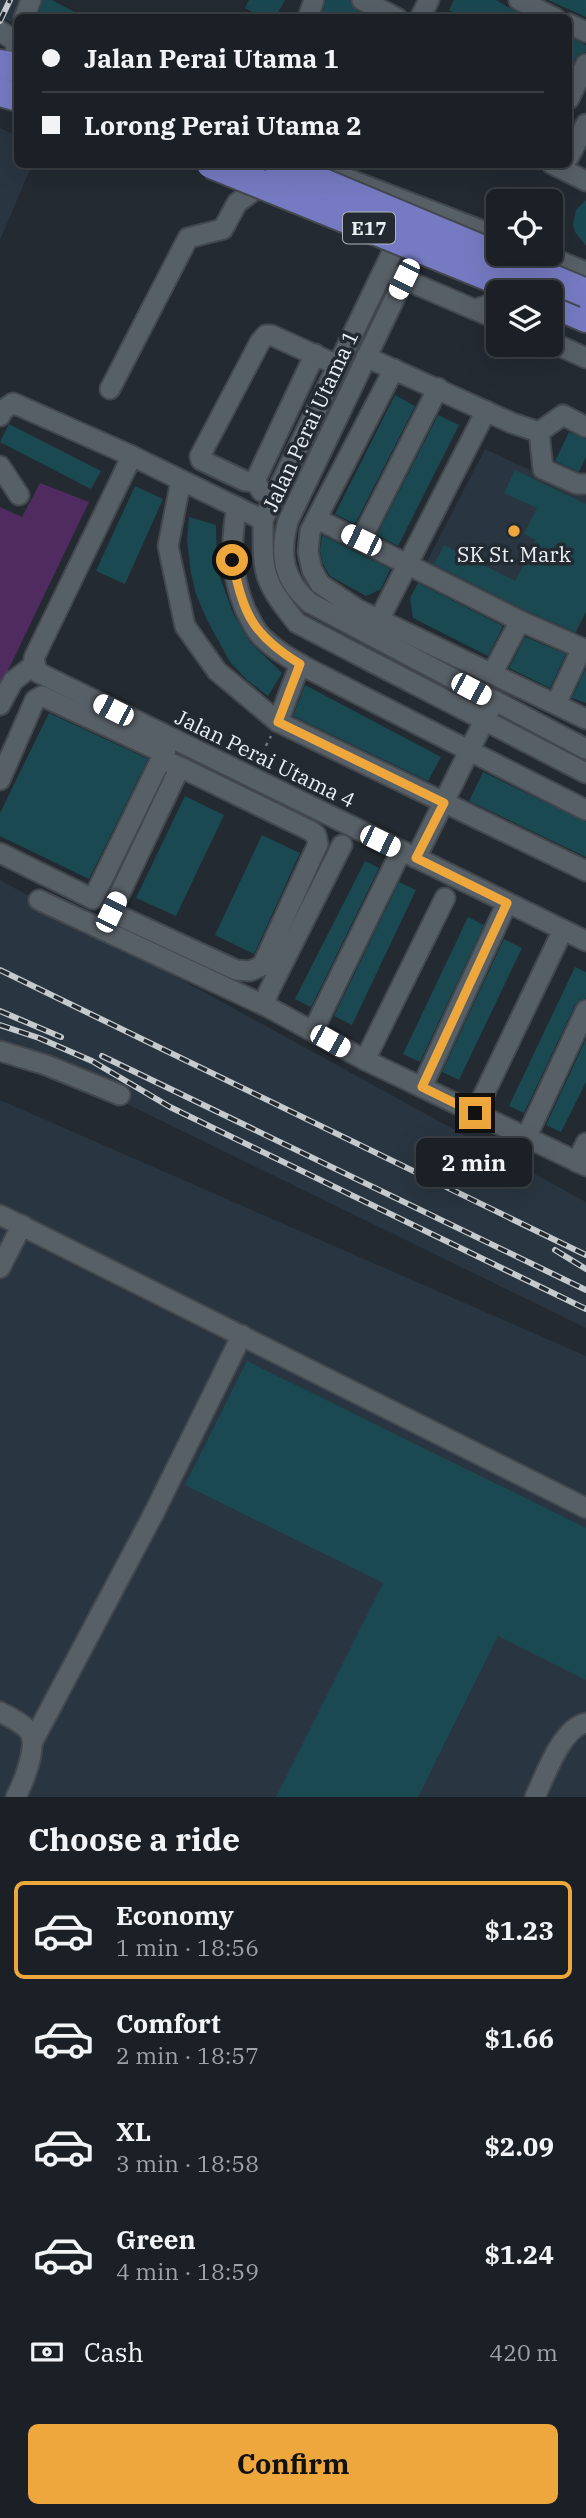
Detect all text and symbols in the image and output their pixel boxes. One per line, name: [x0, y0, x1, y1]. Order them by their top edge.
text: Jalan Perai Utama 1: [84, 41, 339, 75]
text: Lorong Perai Utama 2: [84, 108, 362, 142]
map controls: [486, 189, 563, 357]
button: locate: [486, 189, 563, 266]
road number: E17: [343, 212, 395, 244]
car: [386, 256, 423, 302]
button: layers: [486, 280, 563, 357]
street label: Jalan Perai Utama 1: [256, 326, 364, 516]
car: [338, 521, 385, 559]
marker: SK St. Mark: [506, 523, 522, 539]
place label: SK St. Mark: [457, 540, 572, 568]
route start: [216, 544, 248, 576]
car: [448, 670, 495, 708]
car: [90, 691, 137, 729]
street label: Jalan Perai Utama 4: [171, 702, 360, 814]
car: [357, 822, 404, 860]
car: [93, 889, 130, 935]
car: [307, 1022, 354, 1060]
route end: [459, 1097, 491, 1129]
callout: 2 min: [417, 1138, 533, 1186]
text: 2 min: [442, 1147, 506, 1177]
text: Choose a ride: [28, 1818, 240, 1860]
text: Economy: [116, 1898, 234, 1932]
icon: car: [32, 1899, 95, 1962]
text: $1.23: [484, 1913, 554, 1947]
text: 1 min · 18:56: [116, 1932, 259, 1962]
text: Comfort: [116, 2006, 221, 2040]
icon: car: [32, 2007, 95, 2070]
text: $1.66: [484, 2021, 554, 2055]
text: 2 min · 18:57: [116, 2040, 259, 2070]
text: XL: [116, 2114, 151, 2148]
icon: car: [32, 2115, 95, 2178]
text: $2.09: [484, 2129, 554, 2163]
text: 3 min · 18:58: [116, 2148, 259, 2178]
text: Green: [116, 2222, 196, 2256]
icon: car: [32, 2223, 95, 2286]
text: $1.24: [484, 2237, 554, 2271]
text: 4 min · 18:59: [116, 2256, 259, 2286]
icon: cash: [28, 2333, 66, 2371]
text: Cash: [84, 2335, 144, 2369]
text: 420 m: [489, 2337, 558, 2367]
button: Confirm: [28, 2424, 558, 2504]

